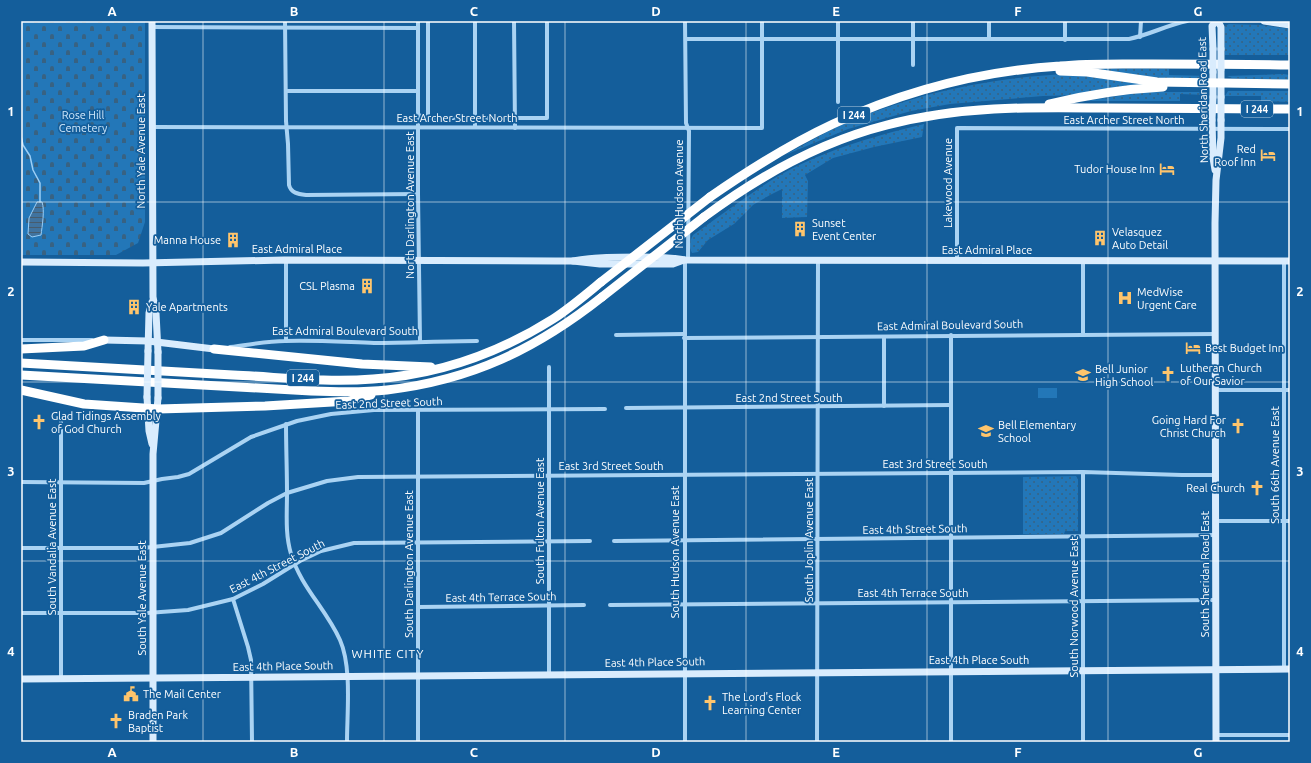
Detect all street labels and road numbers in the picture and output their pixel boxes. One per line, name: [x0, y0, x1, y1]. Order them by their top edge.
street label: North Sheridan Road East: [1196, 36, 1210, 163]
street label: North Yale Avenue East: [135, 93, 147, 209]
road number: I 244: [1241, 101, 1273, 117]
road number: I 244: [838, 107, 870, 123]
street label: East Archer Street North: [396, 112, 518, 124]
street label: East Archer Street North: [1063, 114, 1185, 126]
street label: North Darlington Avenue East: [404, 131, 416, 279]
street label: Lakewood Avenue: [942, 138, 954, 228]
street label: North Hudson Avenue: [673, 139, 685, 249]
street label: East Admiral Place: [252, 243, 342, 255]
street label: East Admiral Place: [942, 244, 1032, 256]
street label: East Admiral Boulevard South: [877, 318, 1023, 332]
street label: East Admiral Boulevard South: [272, 325, 418, 337]
road number: I 244: [287, 370, 319, 386]
street label: East 2nd Street South: [735, 392, 843, 404]
street label: East 2nd Street South: [335, 395, 443, 411]
street label: South 66th Avenue East: [1269, 406, 1281, 524]
street label: South Fulton Avenue East: [534, 457, 546, 584]
street label: East 3rd Street South: [882, 458, 988, 470]
street label: East 3rd Street South: [558, 460, 664, 472]
street label: South Joplin Avenue East: [803, 477, 815, 602]
street label: South Vandalia Avenue East: [46, 478, 58, 615]
street label: South Hudson Avenue East: [669, 485, 681, 618]
street label: South Darlington Avenue East: [403, 490, 415, 638]
street label: South Sheridan Road East: [1199, 510, 1211, 637]
street label: East 4th Street South: [862, 522, 968, 536]
street label: South Norwood Avenue East: [1068, 536, 1080, 678]
street label: East 4th Street South: [227, 537, 327, 595]
street label: South Yale Avenue East: [136, 540, 148, 656]
street label: East 4th Terrace South: [857, 587, 969, 599]
street label: East 4th Terrace South: [445, 590, 557, 604]
street label: East 4th Place South: [929, 654, 1029, 666]
street label: East 4th Place South: [605, 655, 705, 669]
street label: East 4th Place South: [233, 659, 333, 673]

